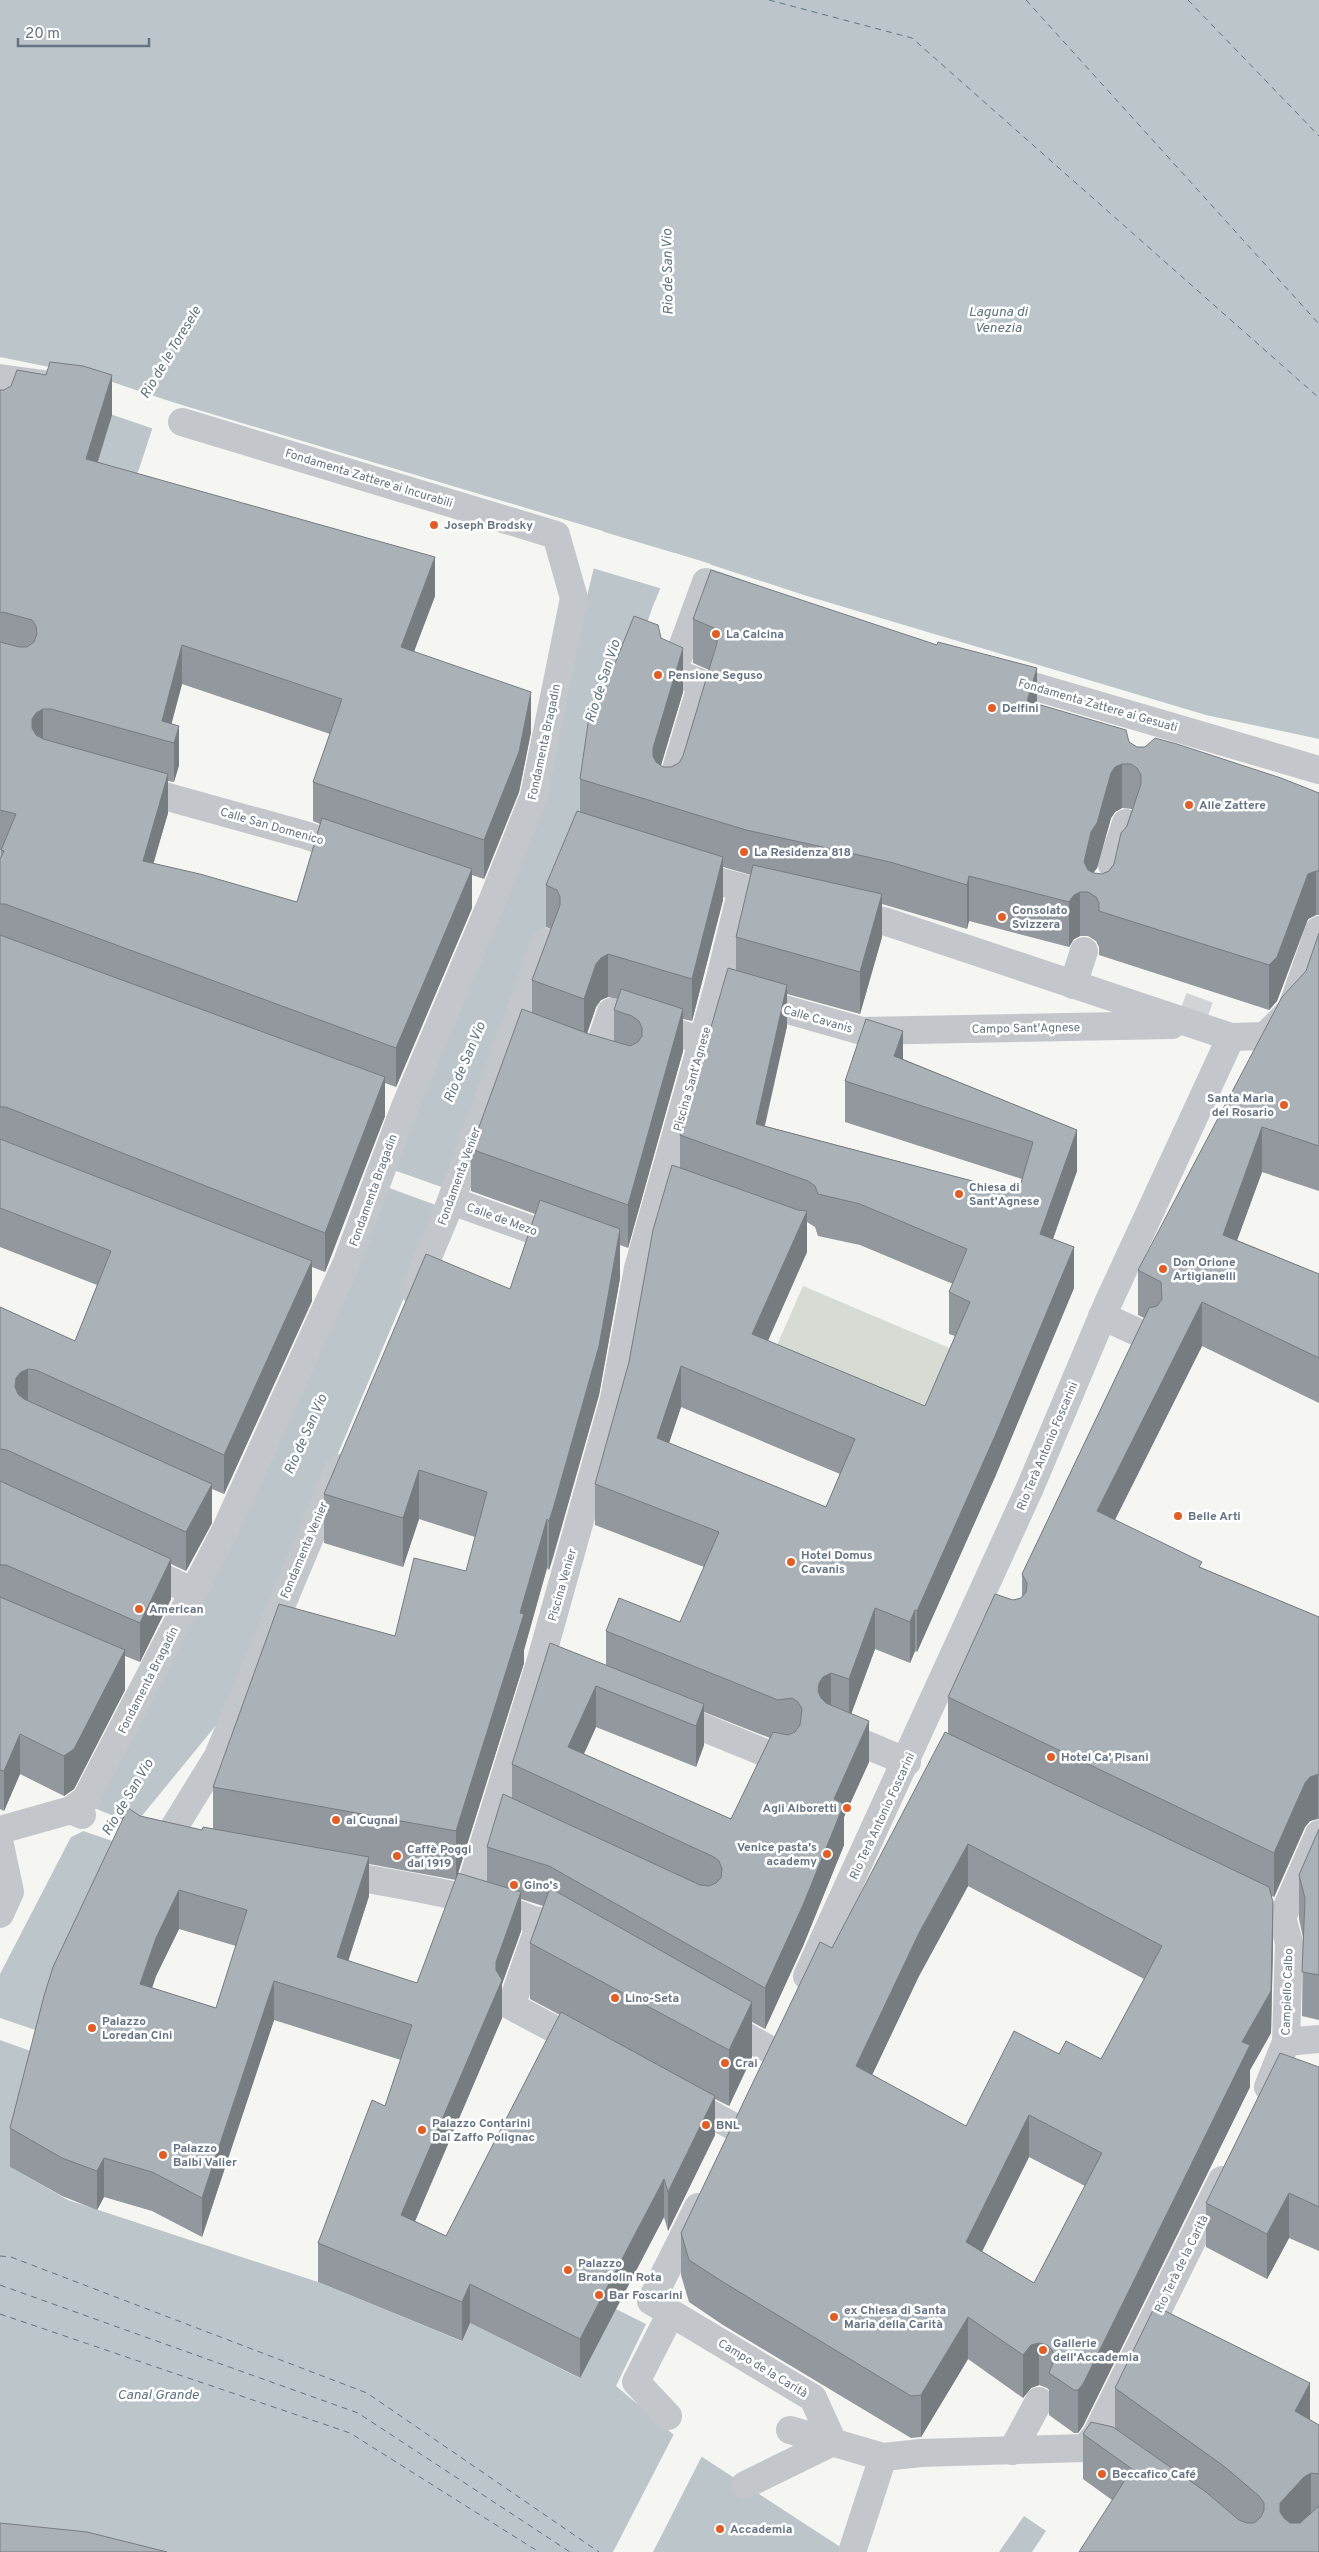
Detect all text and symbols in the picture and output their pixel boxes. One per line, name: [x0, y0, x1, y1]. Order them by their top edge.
scale bar: [18, 15, 149, 47]
text: 20 m: [25, 25, 60, 44]
water label: Rio de San Vio: [659, 228, 678, 315]
water label: Rio de le Toresele: [137, 303, 206, 402]
water label: Laguna di Venezia: [968, 304, 1029, 337]
street label: Fondamenta Zattere ai Incurabili: [283, 446, 454, 512]
place label: Joseph Brodsky: [444, 518, 533, 534]
marker: Joseph Brodsky: [428, 519, 440, 531]
place label: La Calcina: [726, 627, 784, 643]
marker: La Calcina: [710, 628, 722, 640]
water label: Rio de San Vio: [582, 637, 625, 725]
place label: Pensione Seguso: [668, 668, 763, 684]
marker: Pensione Seguso: [652, 669, 664, 681]
street label: Fondamenta Zattere ai Gesuati: [1016, 676, 1179, 736]
street label: Fondamenta Bragadin: [525, 683, 565, 802]
place label: Delfini: [1002, 701, 1039, 717]
marker: Delfini: [986, 702, 998, 714]
place label: Alle Zattere: [1199, 798, 1266, 814]
marker: Alle Zattere: [1183, 799, 1195, 811]
street label: Calle San Domenico: [218, 805, 326, 849]
place label: La Residenza 818: [754, 845, 851, 861]
marker: La Residenza 818: [738, 846, 750, 858]
place label: Consolato Svizzera: [1012, 903, 1068, 933]
marker: Consolato Svizzera: [996, 911, 1008, 923]
street label: Calle Cavanis: [781, 1002, 854, 1038]
water label: Rio de San Vio: [441, 1019, 490, 1106]
street label: Campo Sant'Agnese: [972, 1020, 1080, 1038]
street label: Piscina Sant'Agnese: [670, 1025, 716, 1134]
place label: Santa Maria del Rosario: [1207, 1091, 1274, 1121]
marker: Santa Maria del Rosario: [1278, 1099, 1290, 1111]
street label: Fondamenta Venier: [435, 1125, 485, 1228]
street label: Fondamenta Bragadin: [346, 1132, 402, 1249]
place label: Chiesa di Sant'Agnese: [969, 1180, 1040, 1210]
marker: Chiesa di Sant'Agnese: [953, 1188, 965, 1200]
street label: Calle de Mezo: [464, 1200, 540, 1240]
place label: Don Orione Artigianelli: [1173, 1255, 1236, 1285]
marker: Don Orione Artigianelli: [1157, 1263, 1169, 1275]
street label: Rio Terà Antonio Foscarini: [1014, 1380, 1082, 1513]
water label: Rio de San Vio: [281, 1391, 332, 1477]
street label: Fondamenta Venier: [277, 1499, 333, 1601]
place label: Belle Arti: [1188, 1509, 1241, 1525]
marker: Belle Arti: [1172, 1510, 1184, 1522]
street label: Piscina Venier: [545, 1547, 581, 1624]
place label: Hotel Domus Cavanis: [801, 1548, 873, 1578]
marker: Hotel Domus Cavanis: [785, 1556, 797, 1568]
place label: American: [149, 1602, 204, 1618]
marker: American: [133, 1603, 145, 1615]
street label: Fondamenta Bragadin: [115, 1624, 183, 1737]
street label: Rio Terà Antonio Foscarini: [846, 1750, 919, 1883]
place label: Hotel Ca' Pisani: [1061, 1750, 1149, 1766]
marker: Hotel Ca' Pisani: [1045, 1751, 1057, 1763]
water label: Rio de San Vio: [99, 1756, 158, 1839]
place label: Agli Alboretti: [762, 1801, 837, 1817]
marker: Agli Alboretti: [841, 1802, 853, 1814]
place label: ai Cugnai: [346, 1813, 398, 1829]
marker: ai Cugnai: [330, 1814, 342, 1826]
place label: Venice pasta's academy: [737, 1840, 817, 1870]
place label: Caffè Poggi dal 1919: [407, 1842, 471, 1872]
marker: Venice pasta's academy: [821, 1848, 833, 1860]
marker: Caffè Poggi dal 1919: [391, 1850, 403, 1862]
place label: Gino's: [524, 1878, 558, 1894]
marker: Gino's: [508, 1879, 520, 1891]
street label: Campiello Calbo: [1278, 1948, 1298, 2036]
place label: Lino-Seta: [625, 1991, 679, 2007]
marker: Lino-Seta: [609, 1992, 621, 2004]
place label: Palazzo Loredan Cini: [102, 2014, 172, 2044]
marker: Palazzo Loredan Cini: [86, 2022, 98, 2034]
place label: Crai: [735, 2056, 758, 2072]
marker: Crai: [719, 2057, 731, 2069]
place label: Palazzo Contarini Dal Zaffo Polignac: [432, 2116, 535, 2146]
place label: BNL: [716, 2118, 740, 2134]
marker: BNL: [700, 2119, 712, 2131]
marker: Palazzo Contarini Dal Zaffo Polignac: [416, 2124, 428, 2136]
place label: Palazzo Balbi Valier: [173, 2141, 237, 2171]
marker: Palazzo Balbi Valier: [157, 2149, 169, 2161]
street label: Rio Terà de la Carità: [1151, 2213, 1213, 2316]
place label: Palazzo Brandolin Rota: [578, 2256, 662, 2286]
marker: Palazzo Brandolin Rota: [562, 2264, 574, 2276]
place label: Bar Foscarini: [609, 2288, 683, 2304]
marker: Bar Foscarini: [593, 2289, 605, 2301]
place label: ex Chiesa di Santa Maria della Carità: [844, 2303, 946, 2333]
marker: ex Chiesa di Santa Maria della Carità: [828, 2311, 840, 2323]
street label: Campo de la Carità: [715, 2336, 810, 2402]
place label: Gallerie dell'Accademia: [1053, 2336, 1139, 2366]
marker: Gallerie dell'Accademia: [1037, 2344, 1049, 2356]
water label: Canal Grande: [117, 2387, 200, 2404]
place label: Beccafico Café: [1112, 2467, 1196, 2483]
marker: Beccafico Café: [1096, 2468, 1108, 2480]
place label: Accademia: [730, 2522, 792, 2538]
marker: Accademia: [714, 2523, 726, 2535]

